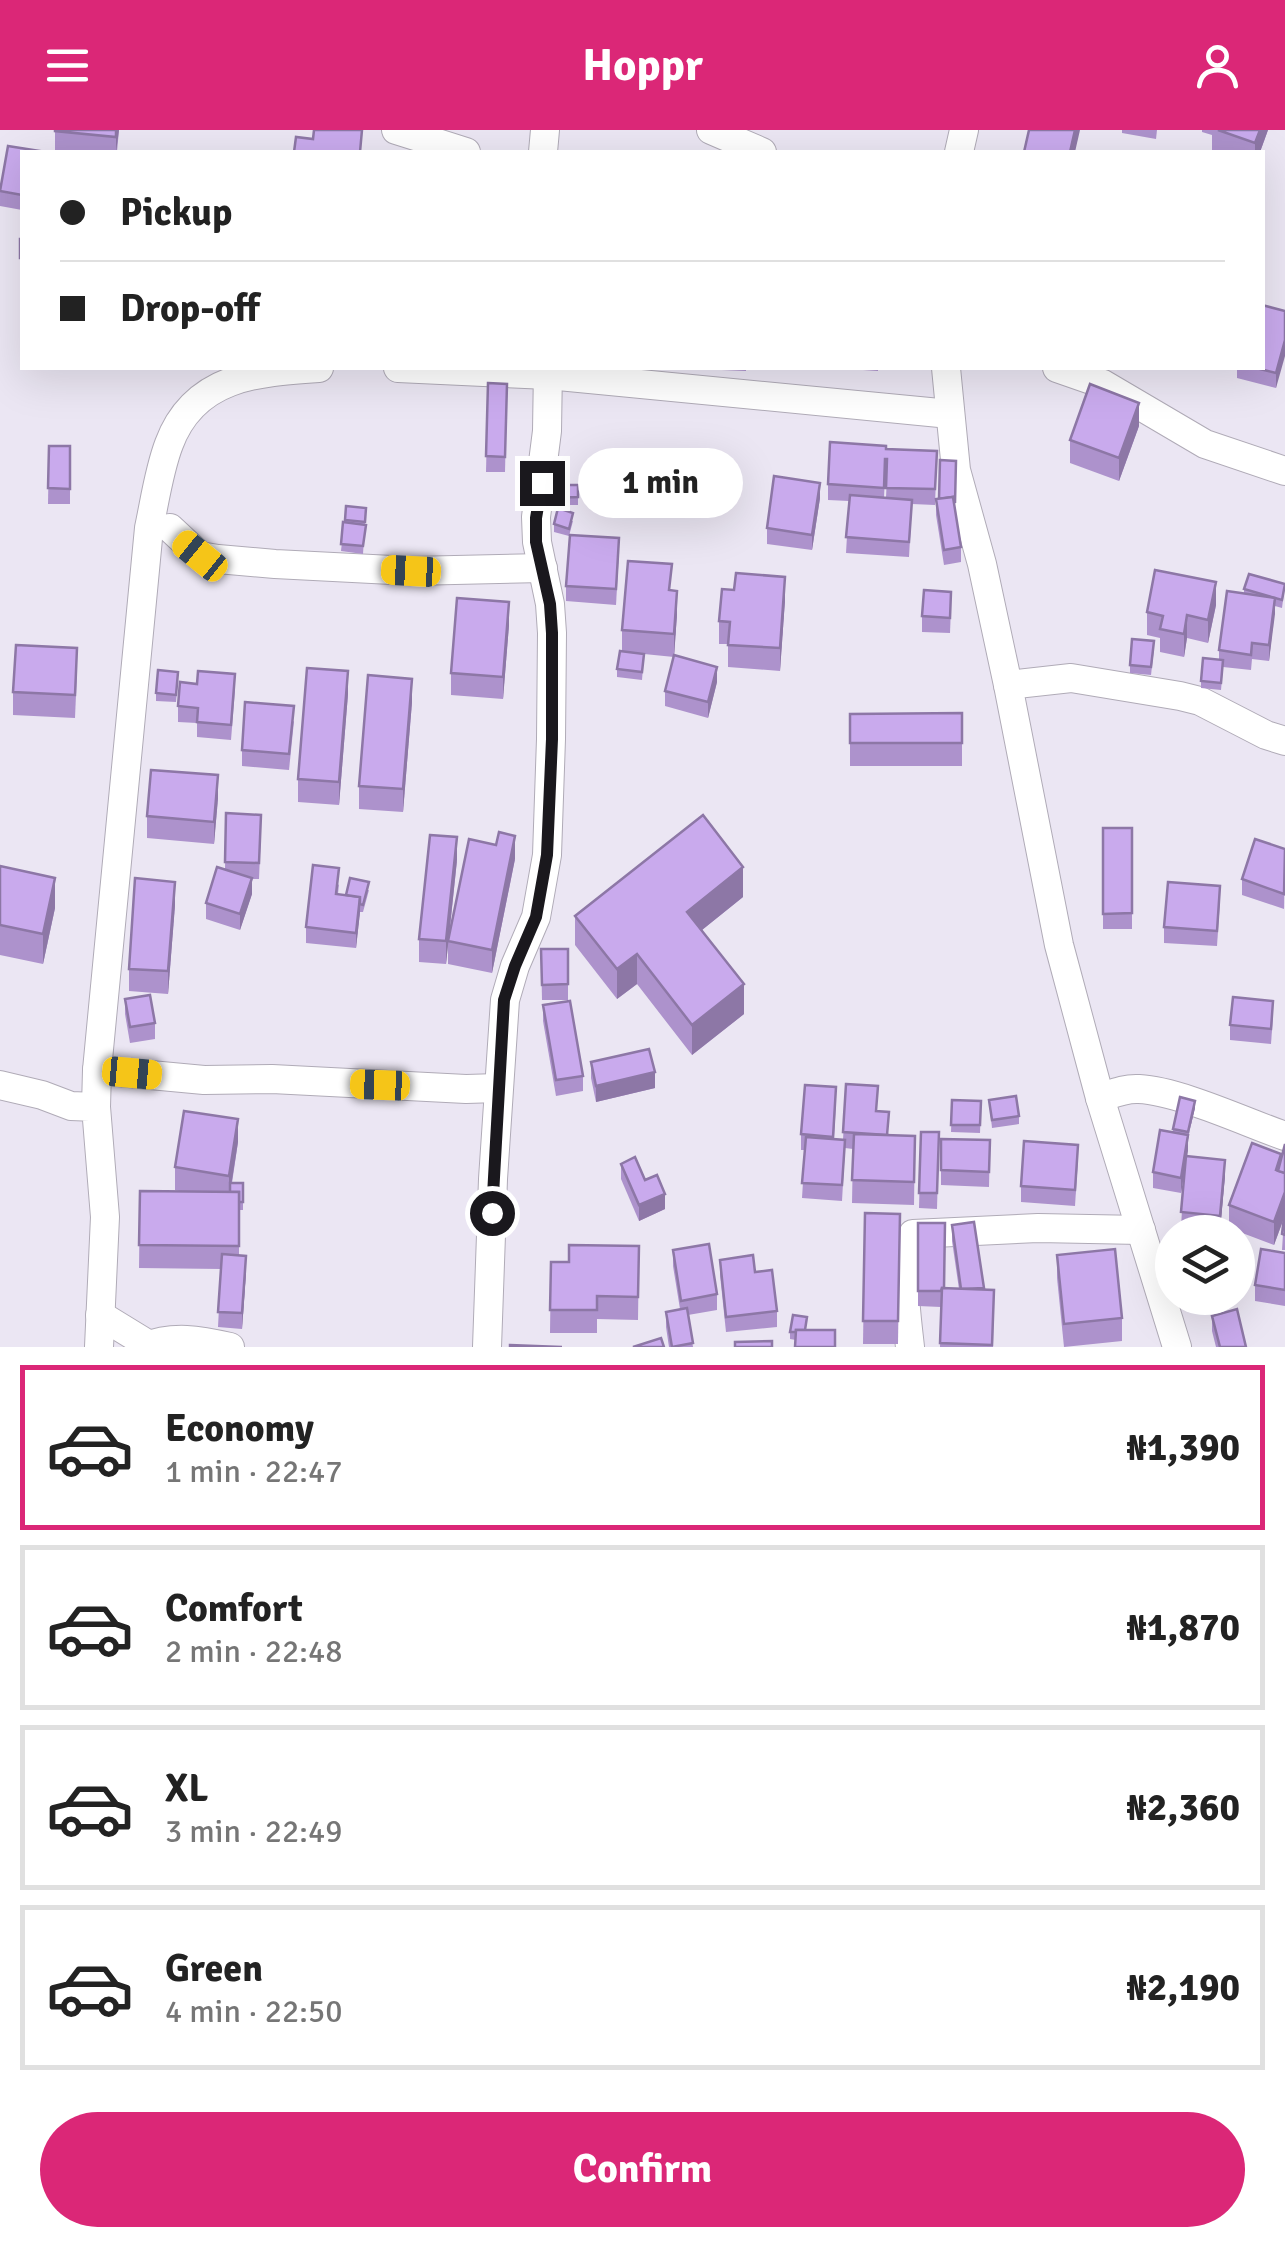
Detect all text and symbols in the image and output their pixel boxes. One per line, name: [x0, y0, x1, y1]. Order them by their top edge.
icon: menu: [40, 38, 95, 93]
text: Hoppr: [582, 38, 703, 93]
icon: person: [1190, 38, 1245, 93]
text: Pickup: [120, 189, 232, 236]
text: Drop-off: [120, 285, 260, 332]
callout: 1 min: [577, 448, 742, 518]
route end: [520, 461, 565, 506]
text: 1 min: [622, 463, 699, 502]
car: [167, 525, 233, 587]
car: [380, 554, 442, 588]
car: [101, 1055, 163, 1091]
car: [349, 1069, 411, 1101]
route start: [470, 1191, 515, 1236]
map controls: [1155, 1215, 1255, 1315]
button: layers: [1155, 1215, 1255, 1315]
icon: car: [45, 1403, 135, 1493]
text: Economy: [165, 1405, 314, 1452]
text: ₦1,390: [1126, 1424, 1240, 1471]
text: 1 min · 22:47: [165, 1452, 343, 1491]
icon: car: [45, 1583, 135, 1673]
text: Comfort: [165, 1585, 303, 1632]
text: ₦1,870: [1126, 1604, 1240, 1651]
text: 2 min · 22:48: [165, 1632, 343, 1671]
icon: car: [45, 1763, 135, 1853]
text: XL: [165, 1765, 208, 1812]
text: ₦2,360: [1126, 1784, 1240, 1831]
text: 3 min · 22:49: [165, 1812, 343, 1851]
icon: car: [45, 1943, 135, 2033]
text: Green: [165, 1945, 263, 1992]
text: ₦2,190: [1126, 1964, 1240, 2011]
text: 4 min · 22:50: [165, 1992, 343, 2031]
button: Confirm: [40, 2112, 1245, 2227]

